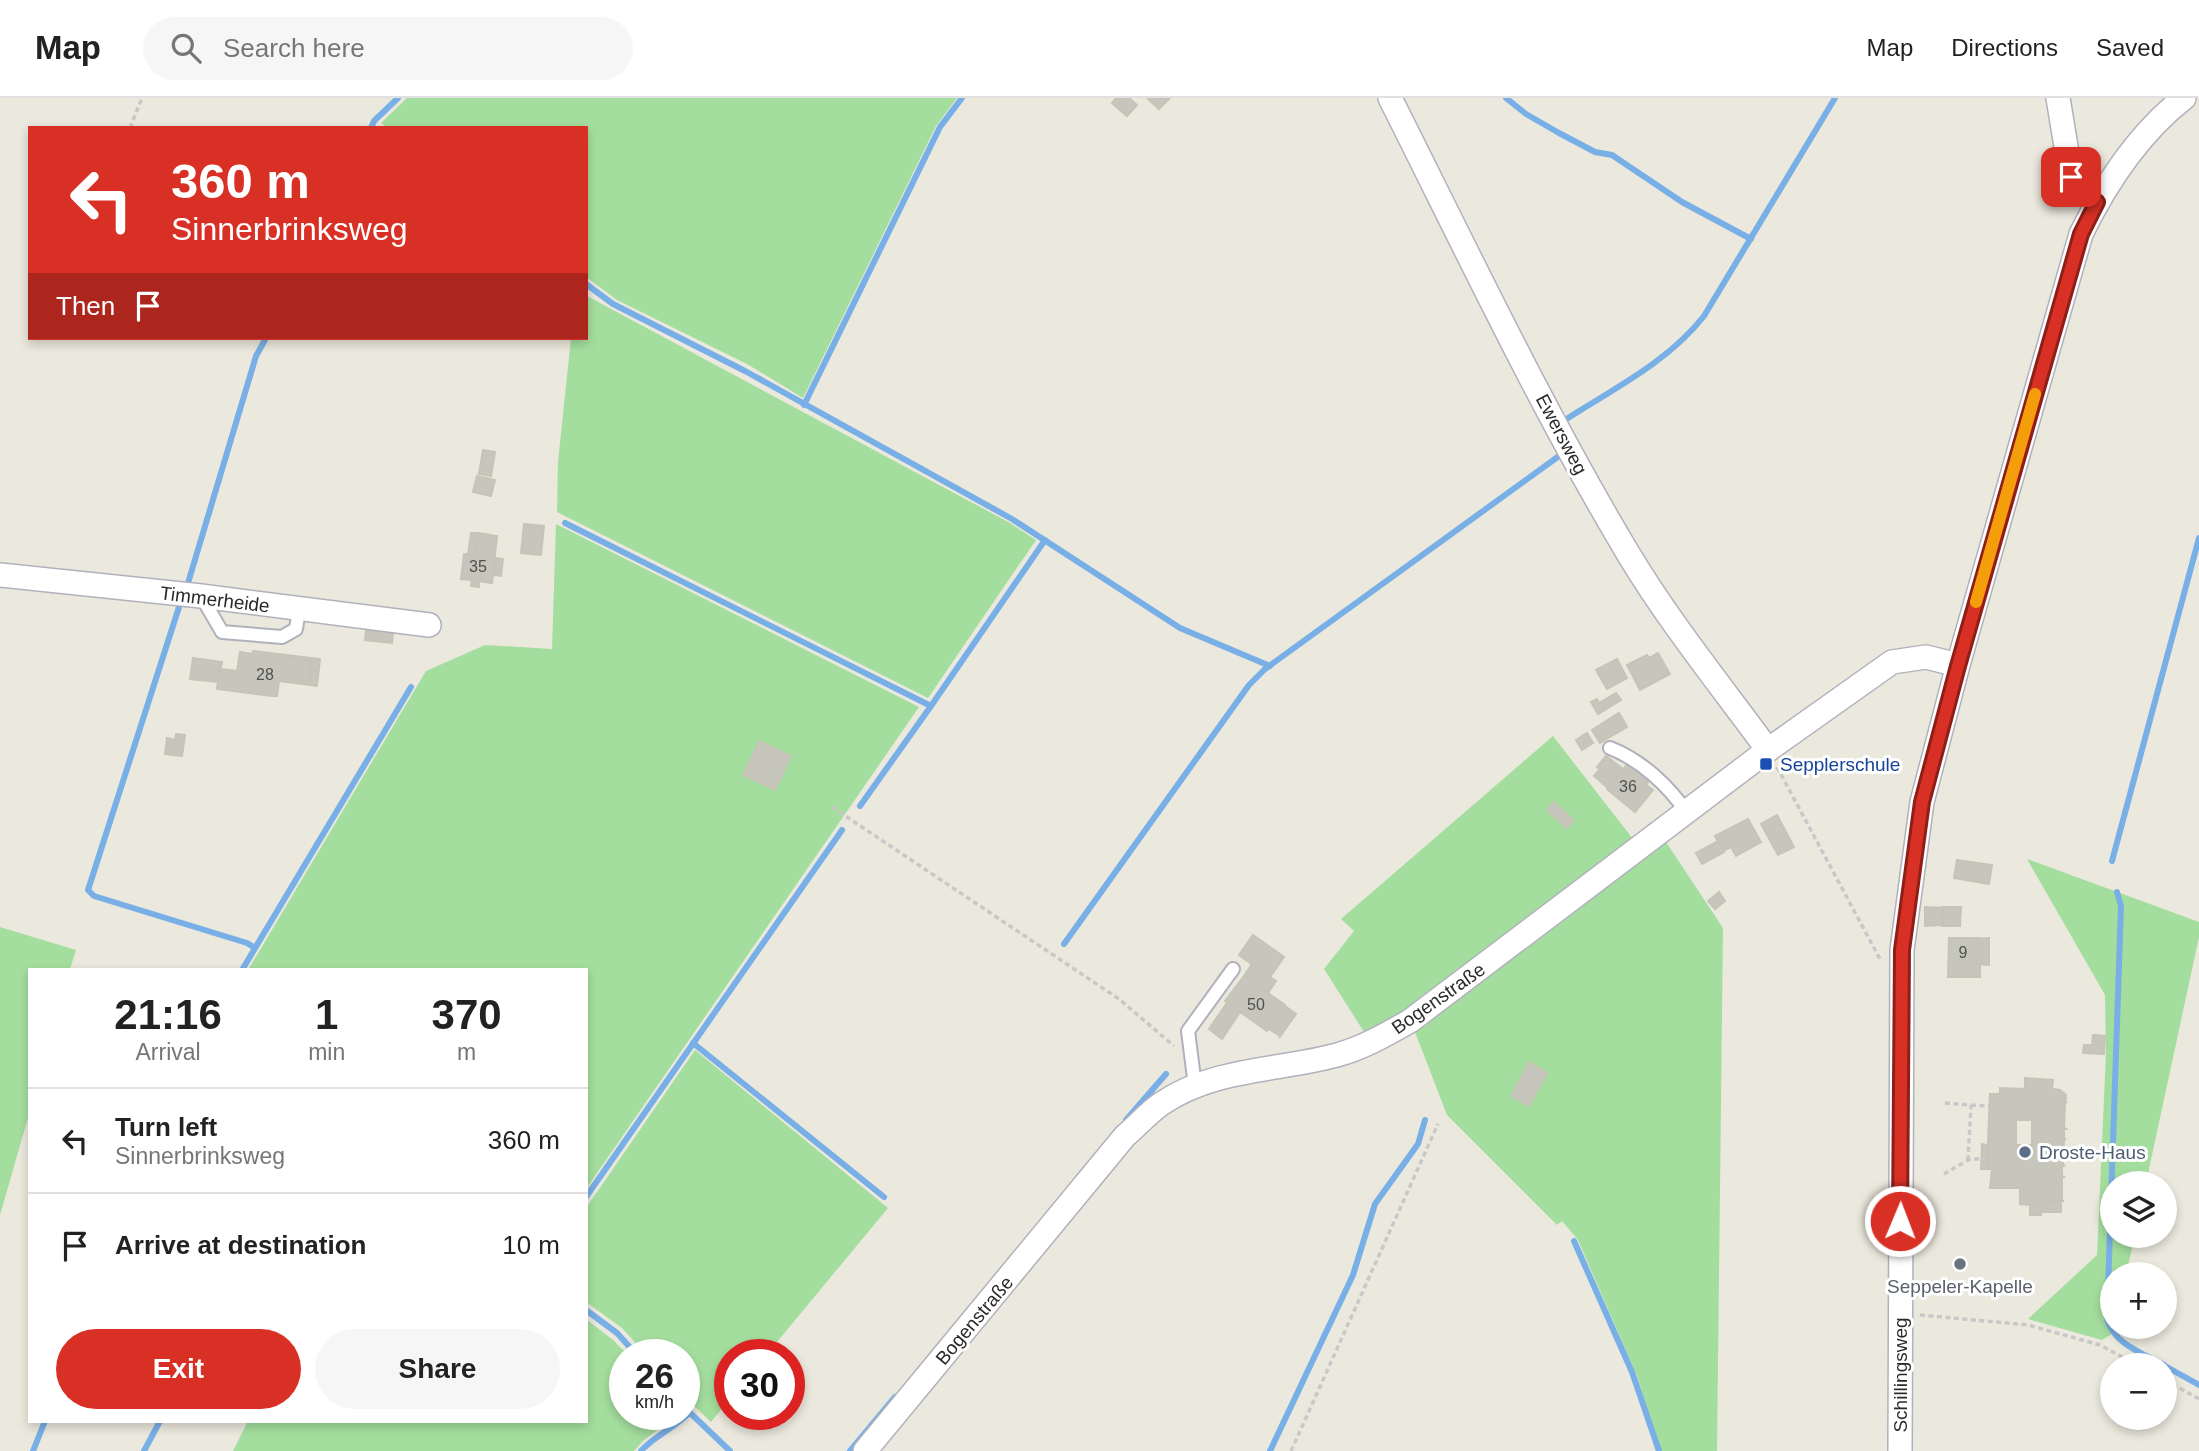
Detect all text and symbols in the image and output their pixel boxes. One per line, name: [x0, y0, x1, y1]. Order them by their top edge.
search box: [143, 17, 633, 80]
text: Map: [35, 29, 101, 66]
icon: search: [167, 29, 205, 67]
text: Search here: [223, 33, 365, 63]
text: Map: [1867, 34, 1913, 61]
text: Directions: [1951, 34, 2058, 61]
text: Saved: [2096, 34, 2164, 61]
pin: [2041, 147, 2101, 207]
icon: left: [56, 154, 147, 245]
text: 360 m: [171, 154, 310, 208]
icon: arrive: [2052, 158, 2090, 196]
text: Sinnerbrinksweg: [171, 211, 408, 247]
icon: arrive: [129, 287, 167, 325]
text: Then: [56, 291, 115, 321]
street label: Ewersweg: [1532, 391, 1591, 478]
house number: 35: [469, 558, 487, 575]
street label: Timmerheide: [159, 582, 271, 617]
house number: 28: [256, 666, 274, 683]
place label: Sepplerschule: [1780, 754, 1900, 775]
marker: Sepplerschule: [1758, 756, 1774, 772]
house number: 36: [1619, 778, 1637, 795]
house number: 9: [1959, 944, 1968, 961]
street label: Bogenstraße: [1388, 959, 1489, 1038]
text: 21:16: [114, 991, 222, 1038]
text: 1: [315, 991, 338, 1038]
text: 370: [432, 991, 502, 1038]
house number: 50: [1247, 996, 1265, 1013]
text: Arrival: [135, 1039, 201, 1065]
text: min: [308, 1039, 345, 1065]
text: m: [457, 1039, 476, 1065]
text: Turn left: [115, 1112, 217, 1142]
icon: left: [56, 1122, 94, 1160]
text: 360 m: [488, 1125, 560, 1155]
place label: Droste-Haus: [2039, 1142, 2146, 1163]
text: Sinnerbrinksweg: [115, 1143, 285, 1169]
marker: Droste-Haus: [2017, 1144, 2033, 1160]
map controls: [2100, 1171, 2177, 1430]
button: layers: [2100, 1171, 2177, 1248]
position arrow: [1863, 1184, 1937, 1258]
icon: arrive: [56, 1227, 94, 1265]
text: Arrive at destination: [115, 1230, 366, 1260]
text: 10 m: [502, 1230, 560, 1260]
marker: Seppeler-Kapelle: [1952, 1256, 1968, 1272]
button: +: [2100, 1262, 2177, 1339]
street label: Bogenstraße: [931, 1272, 1017, 1369]
place label: Seppeler-Kapelle: [1887, 1276, 2033, 1297]
street label: Schillingsweg: [1890, 1317, 1911, 1433]
button: Exit: [56, 1329, 301, 1409]
button: Share: [315, 1329, 560, 1409]
speed limit sign: 30: [714, 1339, 805, 1430]
button: −: [2100, 1353, 2177, 1430]
text: 26: [635, 1356, 674, 1395]
text: km/h: [635, 1392, 674, 1412]

